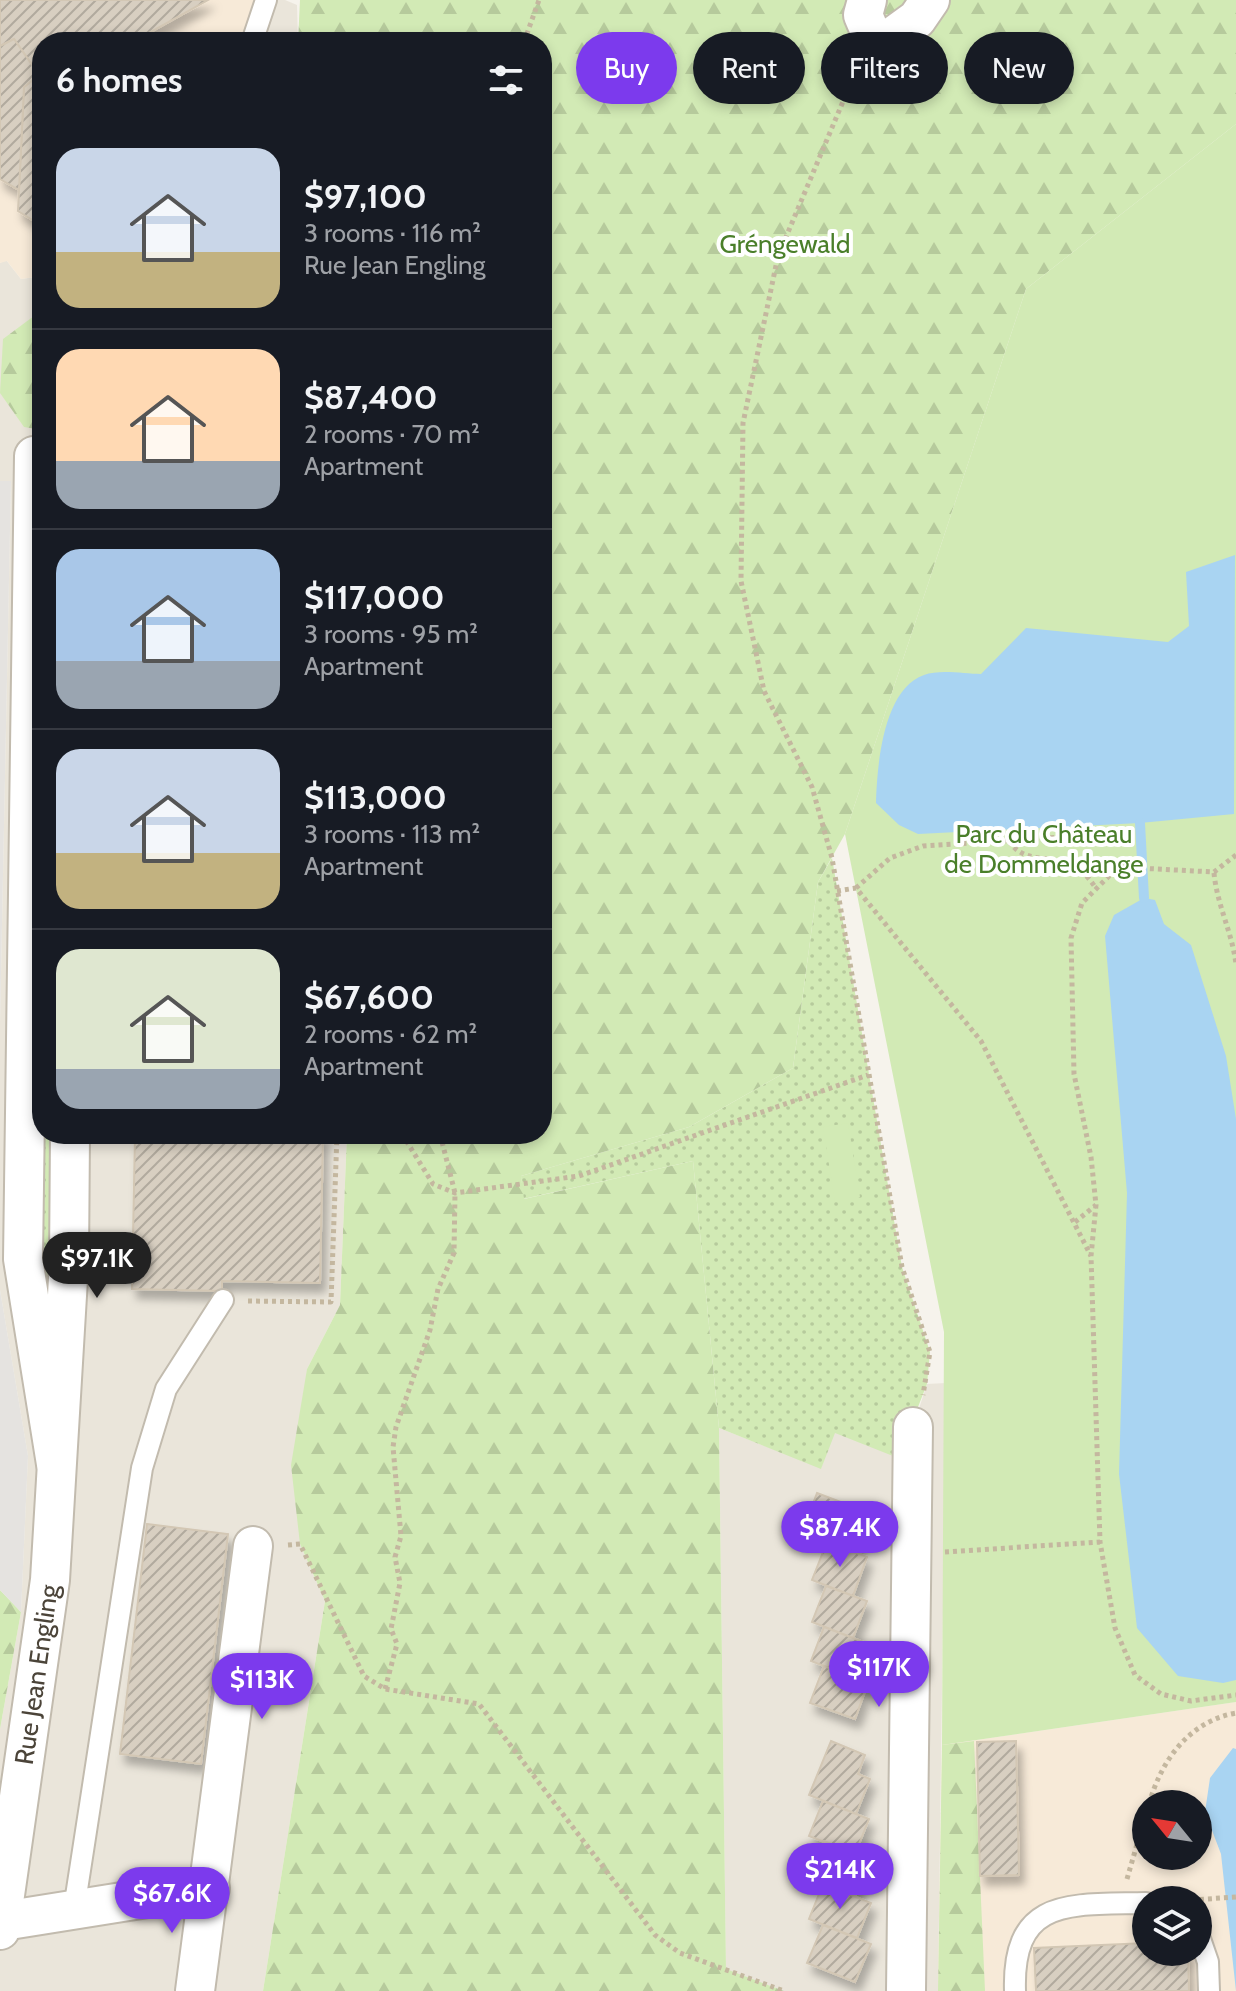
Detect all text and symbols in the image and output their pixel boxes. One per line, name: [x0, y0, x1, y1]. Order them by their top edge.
chip: Buy: [576, 32, 677, 104]
chip: Rent: [693, 32, 805, 104]
chip: Filters: [821, 32, 948, 104]
chip: New: [964, 32, 1074, 104]
icon: filters: [484, 58, 528, 102]
text: 6 homes: [56, 59, 182, 101]
text: $97,100: [304, 175, 427, 217]
icon: home: [120, 180, 216, 276]
text: 3 rooms · 116 m²: [304, 217, 481, 249]
park label: Gréngewald: [720, 228, 850, 260]
text: Rue Jean Engling: [304, 249, 485, 281]
text: $87,400: [304, 376, 437, 418]
icon: home: [120, 381, 216, 477]
text: 2 rooms · 70 m²: [304, 418, 480, 450]
text: Apartment: [304, 450, 423, 482]
text: $117,000: [304, 576, 445, 618]
icon: home: [120, 581, 216, 677]
text: 3 rooms · 95 m²: [304, 618, 478, 650]
text: Apartment: [304, 650, 423, 682]
text: $113,000: [304, 776, 447, 818]
icon: home: [120, 781, 216, 877]
text: 3 rooms · 113 m²: [304, 818, 480, 850]
park label: Parc du Château de Dommeldange: [944, 818, 1144, 880]
text: Apartment: [304, 850, 423, 882]
text: $67,600: [304, 976, 434, 1018]
icon: home: [120, 981, 216, 1077]
text: 2 rooms · 62 m²: [304, 1018, 477, 1050]
text: Apartment: [304, 1050, 423, 1082]
pin: $97.1K: [32, 1232, 162, 1300]
text: $97.1K: [60, 1242, 134, 1274]
pin: $87.4K: [775, 1501, 905, 1569]
text: $87.4K: [799, 1511, 881, 1543]
street label: Rue Jean Engling: [8, 1581, 65, 1767]
pin: $117K: [823, 1641, 935, 1709]
text: $117K: [847, 1651, 911, 1683]
pin: $113K: [206, 1653, 318, 1721]
text: $113K: [230, 1663, 294, 1695]
north arrow: [1132, 1790, 1212, 1870]
map controls: [1132, 1790, 1212, 1966]
pin: $214K: [784, 1843, 896, 1911]
text: $214K: [805, 1853, 875, 1885]
pin: $67.6K: [107, 1867, 237, 1935]
text: $67.6K: [133, 1877, 211, 1909]
button: layers: [1132, 1886, 1212, 1966]

